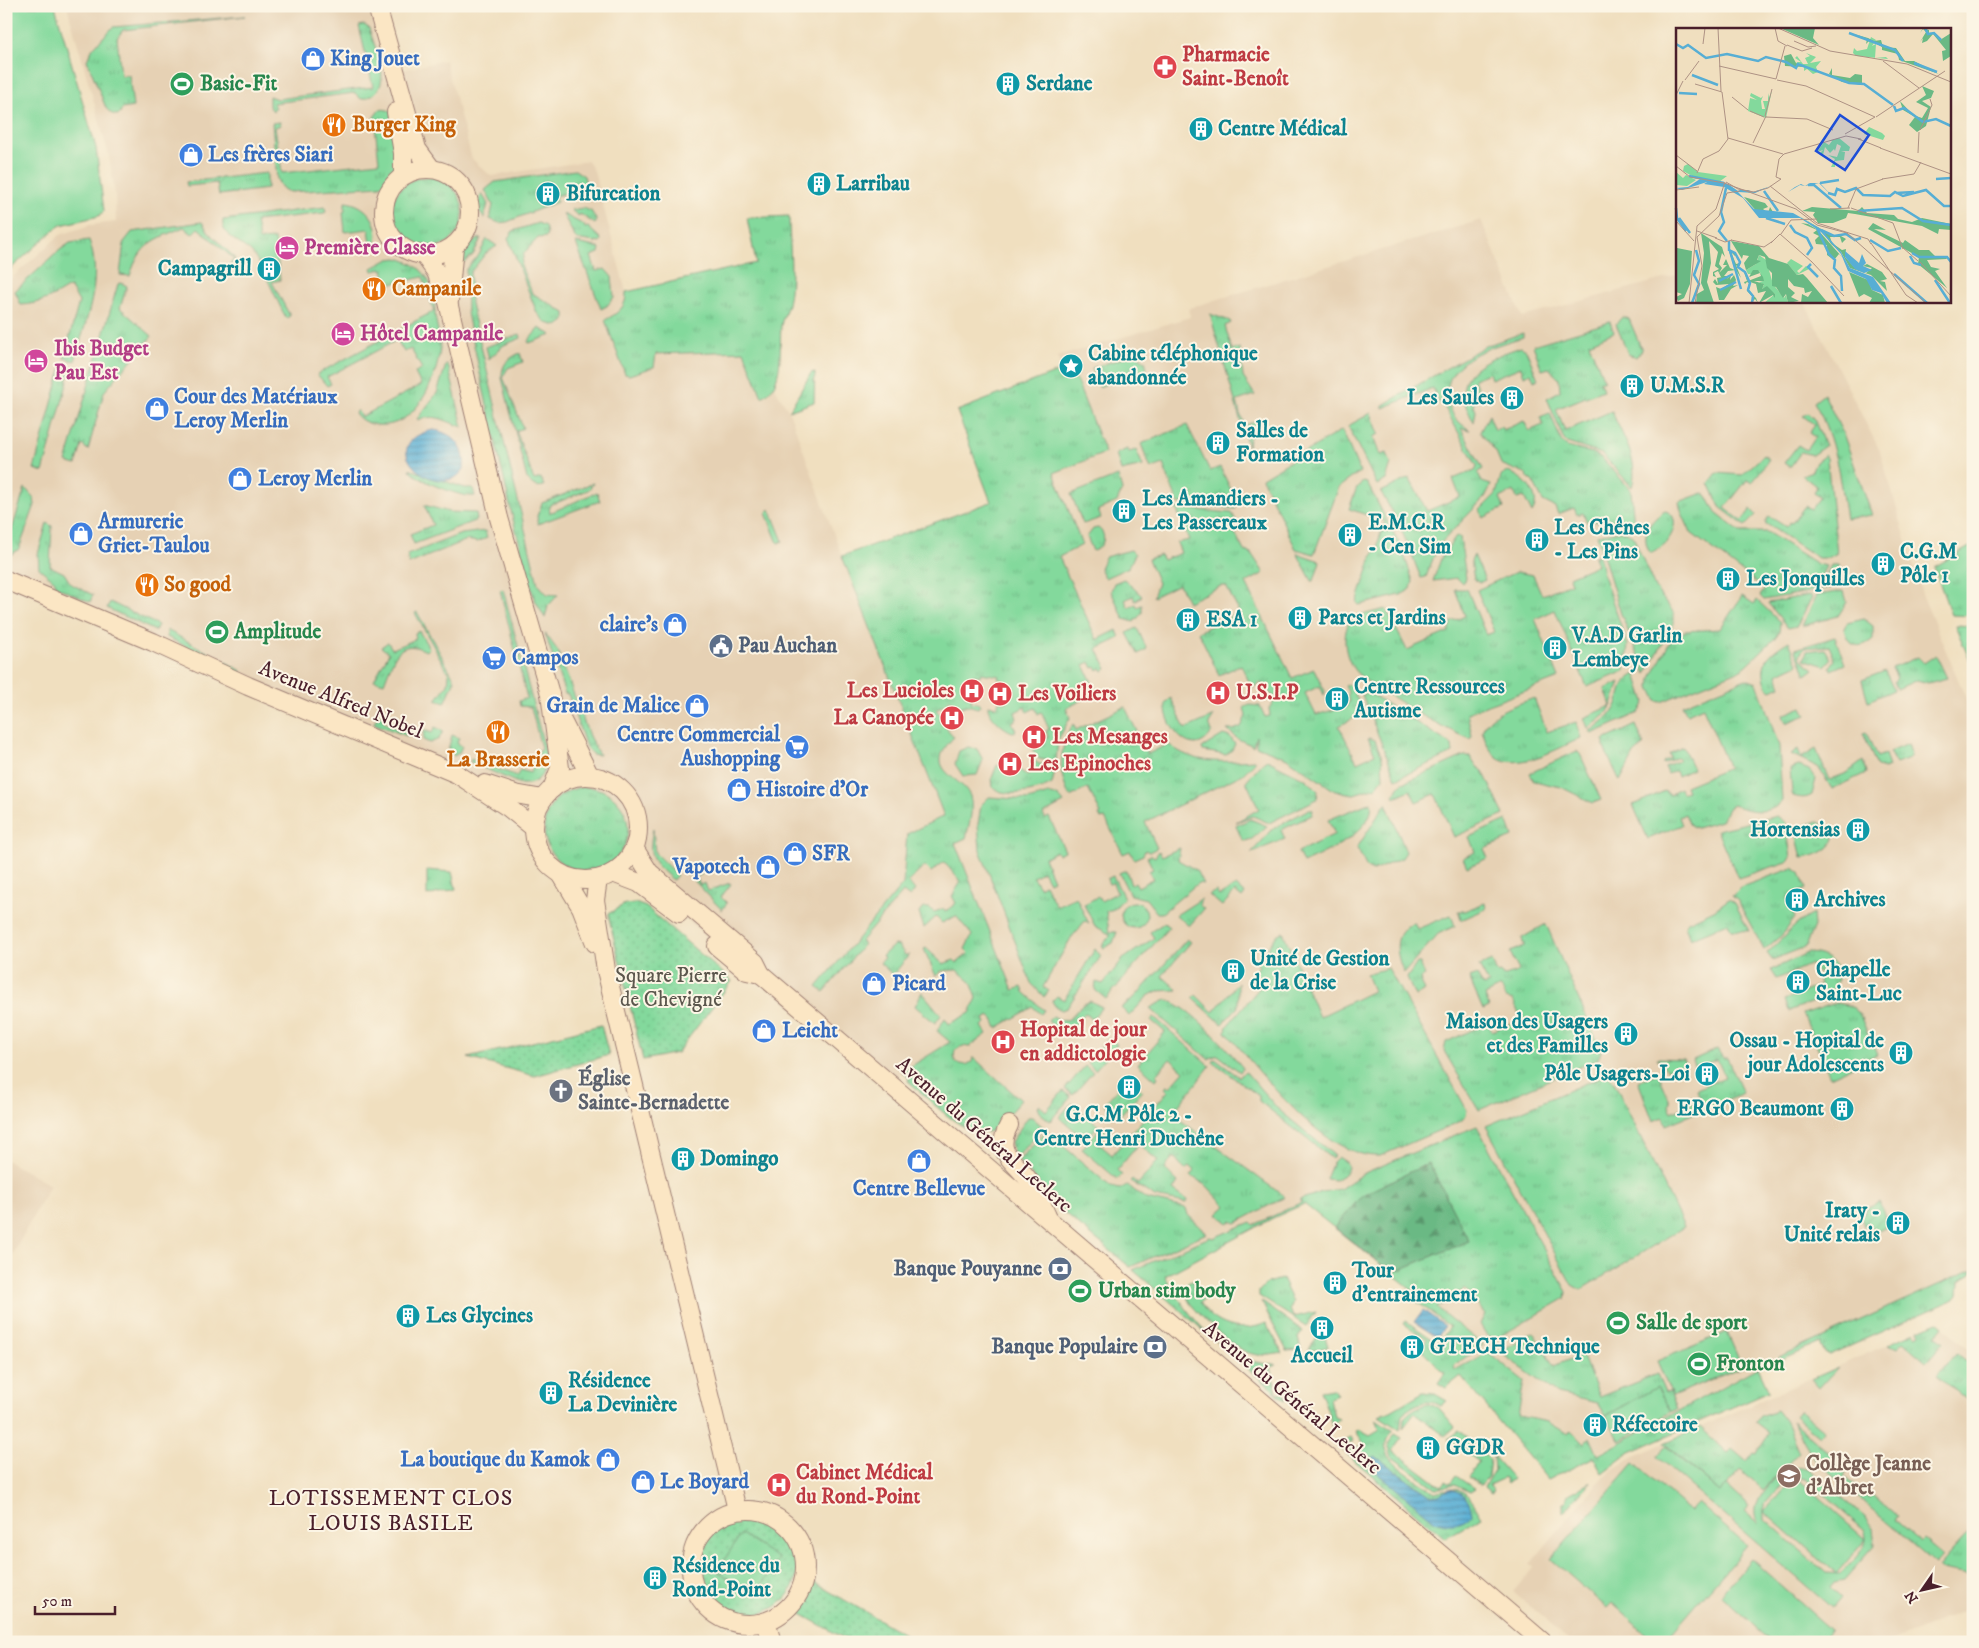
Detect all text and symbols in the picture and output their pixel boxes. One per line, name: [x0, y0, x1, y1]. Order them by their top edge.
inset map: [1676, 28, 1952, 302]
place label: Pharmacie Saint-Benoît: [1182, 42, 1289, 92]
shop icon: King Jouet: [300, 46, 326, 72]
place label: King Jouet: [330, 46, 420, 72]
pharmacy icon: Pharmacie Saint-Benoît: [1152, 54, 1178, 80]
sports icon: Basic-Fit: [169, 71, 195, 97]
place label: Basic-Fit: [200, 71, 277, 97]
building icon: Serdane: [995, 71, 1021, 97]
place label: Serdane: [1026, 71, 1093, 97]
restaurant icon: Burger King: [321, 112, 347, 138]
place label: Burger King: [352, 112, 457, 138]
building icon: Centre Médical: [1188, 116, 1214, 142]
place label: Centre Médical: [1218, 116, 1348, 142]
shop icon: Les frères Siari: [178, 142, 204, 168]
place label: Les frères Siari: [208, 142, 334, 168]
building icon: Larribau: [806, 171, 832, 197]
place label: Larribau: [836, 171, 910, 197]
building icon: Bifurcation: [535, 181, 561, 207]
place label: Bifurcation: [566, 181, 661, 207]
hotel icon: Première Classe: [274, 235, 300, 261]
place label: Première Classe: [304, 235, 436, 261]
place label: Campagrill: [158, 256, 253, 282]
building icon: Campagrill: [256, 256, 282, 282]
restaurant icon: Campanile: [361, 276, 387, 302]
place label: Campanile: [392, 276, 482, 302]
hotel icon: Hôtel Campanile: [330, 321, 356, 347]
place label: Hôtel Campanile: [360, 321, 504, 347]
place label: Ibis Budget Pau Est: [54, 336, 149, 386]
place label: Cabine téléphonique abandonnée: [1088, 341, 1258, 391]
hotel icon: Ibis Budget Pau Est: [23, 348, 49, 374]
place icon: Cabine téléphonique abandonnée: [1058, 353, 1084, 379]
building icon: U.M.S.R: [1619, 373, 1645, 399]
place label: U.M.S.R: [1650, 373, 1726, 399]
place label: Cour des Matériaux Leroy Merlin: [174, 384, 338, 434]
place label: Les Saules: [1407, 385, 1494, 411]
building icon: Les Saules: [1499, 385, 1525, 411]
shop icon: Cour des Matériaux Leroy Merlin: [144, 396, 170, 422]
place label: Salles de Formation: [1236, 418, 1325, 468]
building icon: Salles de Formation: [1205, 430, 1231, 456]
shop icon: Leroy Merlin: [227, 466, 253, 492]
place label: Leroy Merlin: [258, 466, 373, 492]
place label: Les Amandiers - Les Passereaux: [1142, 486, 1279, 536]
building icon: Les Amandiers - Les Passereaux: [1111, 498, 1137, 524]
place label: Armurerie Griet-Taulou: [97, 509, 210, 559]
place label: E.M.C.R - Cen Sim: [1368, 510, 1452, 560]
place label: Les Chênes - Les Pins: [1554, 515, 1650, 565]
shop icon: Armurerie Griet-Taulou: [68, 521, 94, 547]
building icon: E.M.C.R - Cen Sim: [1337, 522, 1363, 548]
building icon: Les Chênes - Les Pins: [1524, 527, 1550, 553]
place label: C.G.M Pôle 1: [1900, 539, 1957, 589]
building icon: C.G.M Pôle 1: [1870, 551, 1896, 577]
building icon: Les Jonquilles: [1715, 566, 1741, 592]
place label: Les Jonquilles: [1746, 566, 1865, 592]
restaurant icon: So good: [134, 572, 160, 598]
place label: So good: [164, 572, 231, 598]
building icon: Parcs et Jardins: [1287, 605, 1313, 631]
place label: Parcs et Jardins: [1318, 605, 1446, 631]
building icon: ESA 1: [1175, 607, 1201, 633]
place label: ESA 1: [1206, 607, 1258, 633]
place label: claire's: [600, 612, 658, 638]
shop icon: claire's: [662, 612, 688, 638]
sports icon: Amplitude: [204, 619, 230, 645]
place label: Amplitude: [233, 619, 322, 645]
place label: V.A.D Garlin Lembeye: [1571, 623, 1684, 673]
public building icon: Pau Auchan: [708, 633, 734, 659]
place label: Pau Auchan: [738, 633, 838, 659]
building icon: V.A.D Garlin Lembeye: [1542, 635, 1568, 661]
supermarket icon: Campos: [481, 645, 507, 671]
place label: Campos: [512, 645, 578, 671]
street label: Avenue Alfred Nobel: [255, 655, 428, 745]
place label: Centre Ressources Autisme: [1353, 674, 1505, 724]
place label: Les Lucioles: [847, 678, 954, 704]
hospital icon: Les Lucioles: [959, 678, 985, 704]
hospital icon: U.S.I.P: [1205, 680, 1231, 706]
place label: U.S.I.P: [1236, 680, 1299, 706]
hospital icon: Les Voiliers: [987, 681, 1013, 707]
place label: Les Voiliers: [1018, 681, 1116, 707]
building icon: Centre Ressources Autisme: [1324, 686, 1350, 712]
place label: Grain de Malice: [546, 693, 680, 719]
shop icon: Grain de Malice: [684, 693, 710, 719]
place label: La Canopée: [834, 705, 934, 731]
hospital icon: La Canopée: [939, 705, 965, 731]
restaurant icon: La Brasserie: [485, 719, 511, 745]
place label: Centre Commercial Aushopping: [617, 722, 781, 772]
hospital icon: Les Mesanges: [1021, 724, 1047, 750]
place label: Les Mesanges: [1052, 724, 1168, 750]
supermarket icon: Centre Commercial Aushopping: [784, 734, 810, 760]
place label: La Brasserie: [446, 747, 550, 773]
hospital icon: Les Epinoches: [997, 751, 1023, 777]
place label: Les Epinoches: [1028, 751, 1151, 777]
shop icon: Histoire d'Or: [726, 777, 752, 803]
place label: Histoire d'Or: [756, 777, 869, 803]
place label: Hortensias: [1750, 817, 1840, 843]
building icon: Hortensias: [1845, 817, 1871, 843]
shop icon: SFR: [782, 841, 808, 867]
place label: SFR: [812, 841, 851, 867]
place label: Vapotech: [672, 854, 751, 880]
shop icon: Vapotech: [755, 854, 781, 880]
building icon: Archives: [1784, 887, 1810, 913]
place label: Archives: [1813, 887, 1885, 913]
place label: Unité de Gestion de la Crise: [1250, 946, 1390, 996]
place label: Chapelle Saint-Luc: [1816, 957, 1902, 1007]
building icon: Unité de Gestion de la Crise: [1220, 958, 1246, 984]
park label: Square Pierre de Chevigné: [615, 963, 727, 1013]
building icon: Chapelle Saint-Luc: [1785, 969, 1811, 995]
shop icon: Picard: [861, 971, 887, 997]
place label: Picard: [892, 971, 946, 997]
place label: Maison des Usagers et des Familles: [1446, 1009, 1608, 1059]
place label: Hopital de jour en addictologie: [1020, 1017, 1148, 1067]
shop icon: Leicht: [751, 1018, 777, 1044]
place label: Leicht: [782, 1018, 838, 1044]
building icon: Maison des Usagers et des Familles: [1613, 1021, 1639, 1047]
place label: Ossau - Hopital de jour Adolescents: [1729, 1028, 1884, 1079]
hospital icon: Hopital de jour en addictologie: [990, 1029, 1016, 1055]
building icon: Ossau - Hopital de jour Adolescents: [1888, 1040, 1914, 1066]
street label: Avenue du Général Leclerc: [890, 1051, 1078, 1219]
place label: Pôle Usagers-Loi: [1544, 1061, 1691, 1087]
building icon: Pôle Usagers-Loi: [1694, 1061, 1720, 1087]
place label: Église Sainte-Bernadette: [578, 1064, 729, 1116]
building icon: G.C.M Pôle 2 - Centre Henri Duchêne: [1116, 1074, 1142, 1100]
church icon: Église Sainte-Bernadette: [548, 1078, 574, 1104]
place label: ERGO Beaumont: [1677, 1096, 1824, 1122]
building icon: ERGO Beaumont: [1829, 1096, 1855, 1122]
place label: G.C.M Pôle 2 - Centre Henri Duchêne: [1034, 1102, 1224, 1152]
building icon: Domingo: [670, 1146, 696, 1172]
place label: Domingo: [700, 1146, 778, 1172]
shop icon: Centre Bellevue: [906, 1148, 932, 1174]
place label: Centre Bellevue: [853, 1176, 986, 1202]
place label: Iraty - Unité relais: [1784, 1198, 1880, 1248]
building icon: Iraty - Unité relais: [1885, 1210, 1911, 1236]
place label: Banque Pouyanne: [894, 1256, 1042, 1282]
bank icon: Banque Pouyanne: [1047, 1256, 1073, 1282]
place label: Tour d'entrainement: [1351, 1258, 1478, 1308]
building icon: Tour d'entrainement: [1322, 1270, 1348, 1296]
sports icon: Urban stim body: [1067, 1278, 1093, 1304]
place label: Urban stim body: [1098, 1278, 1237, 1304]
building icon: Les Glycines: [395, 1303, 421, 1329]
place label: Les Glycines: [426, 1303, 533, 1329]
sports icon: Salle de sport: [1605, 1310, 1631, 1336]
place label: Salle de sport: [1636, 1310, 1748, 1336]
building icon: Accueil: [1309, 1315, 1335, 1341]
street label: Avenue du Général Leclerc: [1197, 1316, 1387, 1480]
place label: Banque Populaire: [991, 1334, 1138, 1360]
bank icon: Banque Populaire: [1142, 1334, 1168, 1360]
building icon: GTECH Technique: [1399, 1334, 1425, 1360]
place label: GTECH Technique: [1430, 1334, 1600, 1360]
place label: Accueil: [1290, 1343, 1354, 1369]
sports icon: Fronton: [1686, 1351, 1712, 1377]
place label: Fronton: [1716, 1351, 1786, 1377]
place label: Résidence La Devinière: [568, 1368, 677, 1418]
building icon: Résidence La Devinière: [538, 1380, 564, 1406]
building icon: Réfectoire: [1582, 1412, 1608, 1438]
place label: Réfectoire: [1612, 1412, 1698, 1438]
building icon: GGDR: [1415, 1435, 1441, 1461]
place label: GGDR: [1446, 1435, 1506, 1461]
place label: La boutique du Kamok: [400, 1447, 591, 1473]
shop icon: La boutique du Kamok: [595, 1447, 621, 1473]
place label: Collège Jeanne d'Albret: [1806, 1451, 1931, 1501]
place label: Cabinet Médical du Rond-Point: [796, 1460, 933, 1510]
school or university icon: Collège Jeanne d'Albret: [1776, 1463, 1802, 1489]
shop icon: Le Boyard: [630, 1469, 656, 1495]
place label: Le Boyard: [660, 1469, 749, 1495]
hospital icon: Cabinet Médical du Rond-Point: [766, 1472, 792, 1498]
district label: LOTISSEMENT CLOS LOUIS BASILE: [269, 1485, 513, 1537]
place label: Résidence du Rond-Point: [672, 1553, 780, 1603]
building icon: Résidence du Rond-Point: [642, 1565, 668, 1591]
north arrow: [1896, 1566, 1946, 1616]
scale bar: [35, 1583, 115, 1615]
text: N: [1901, 1586, 1923, 1607]
text: 50 m: [42, 1592, 72, 1611]

